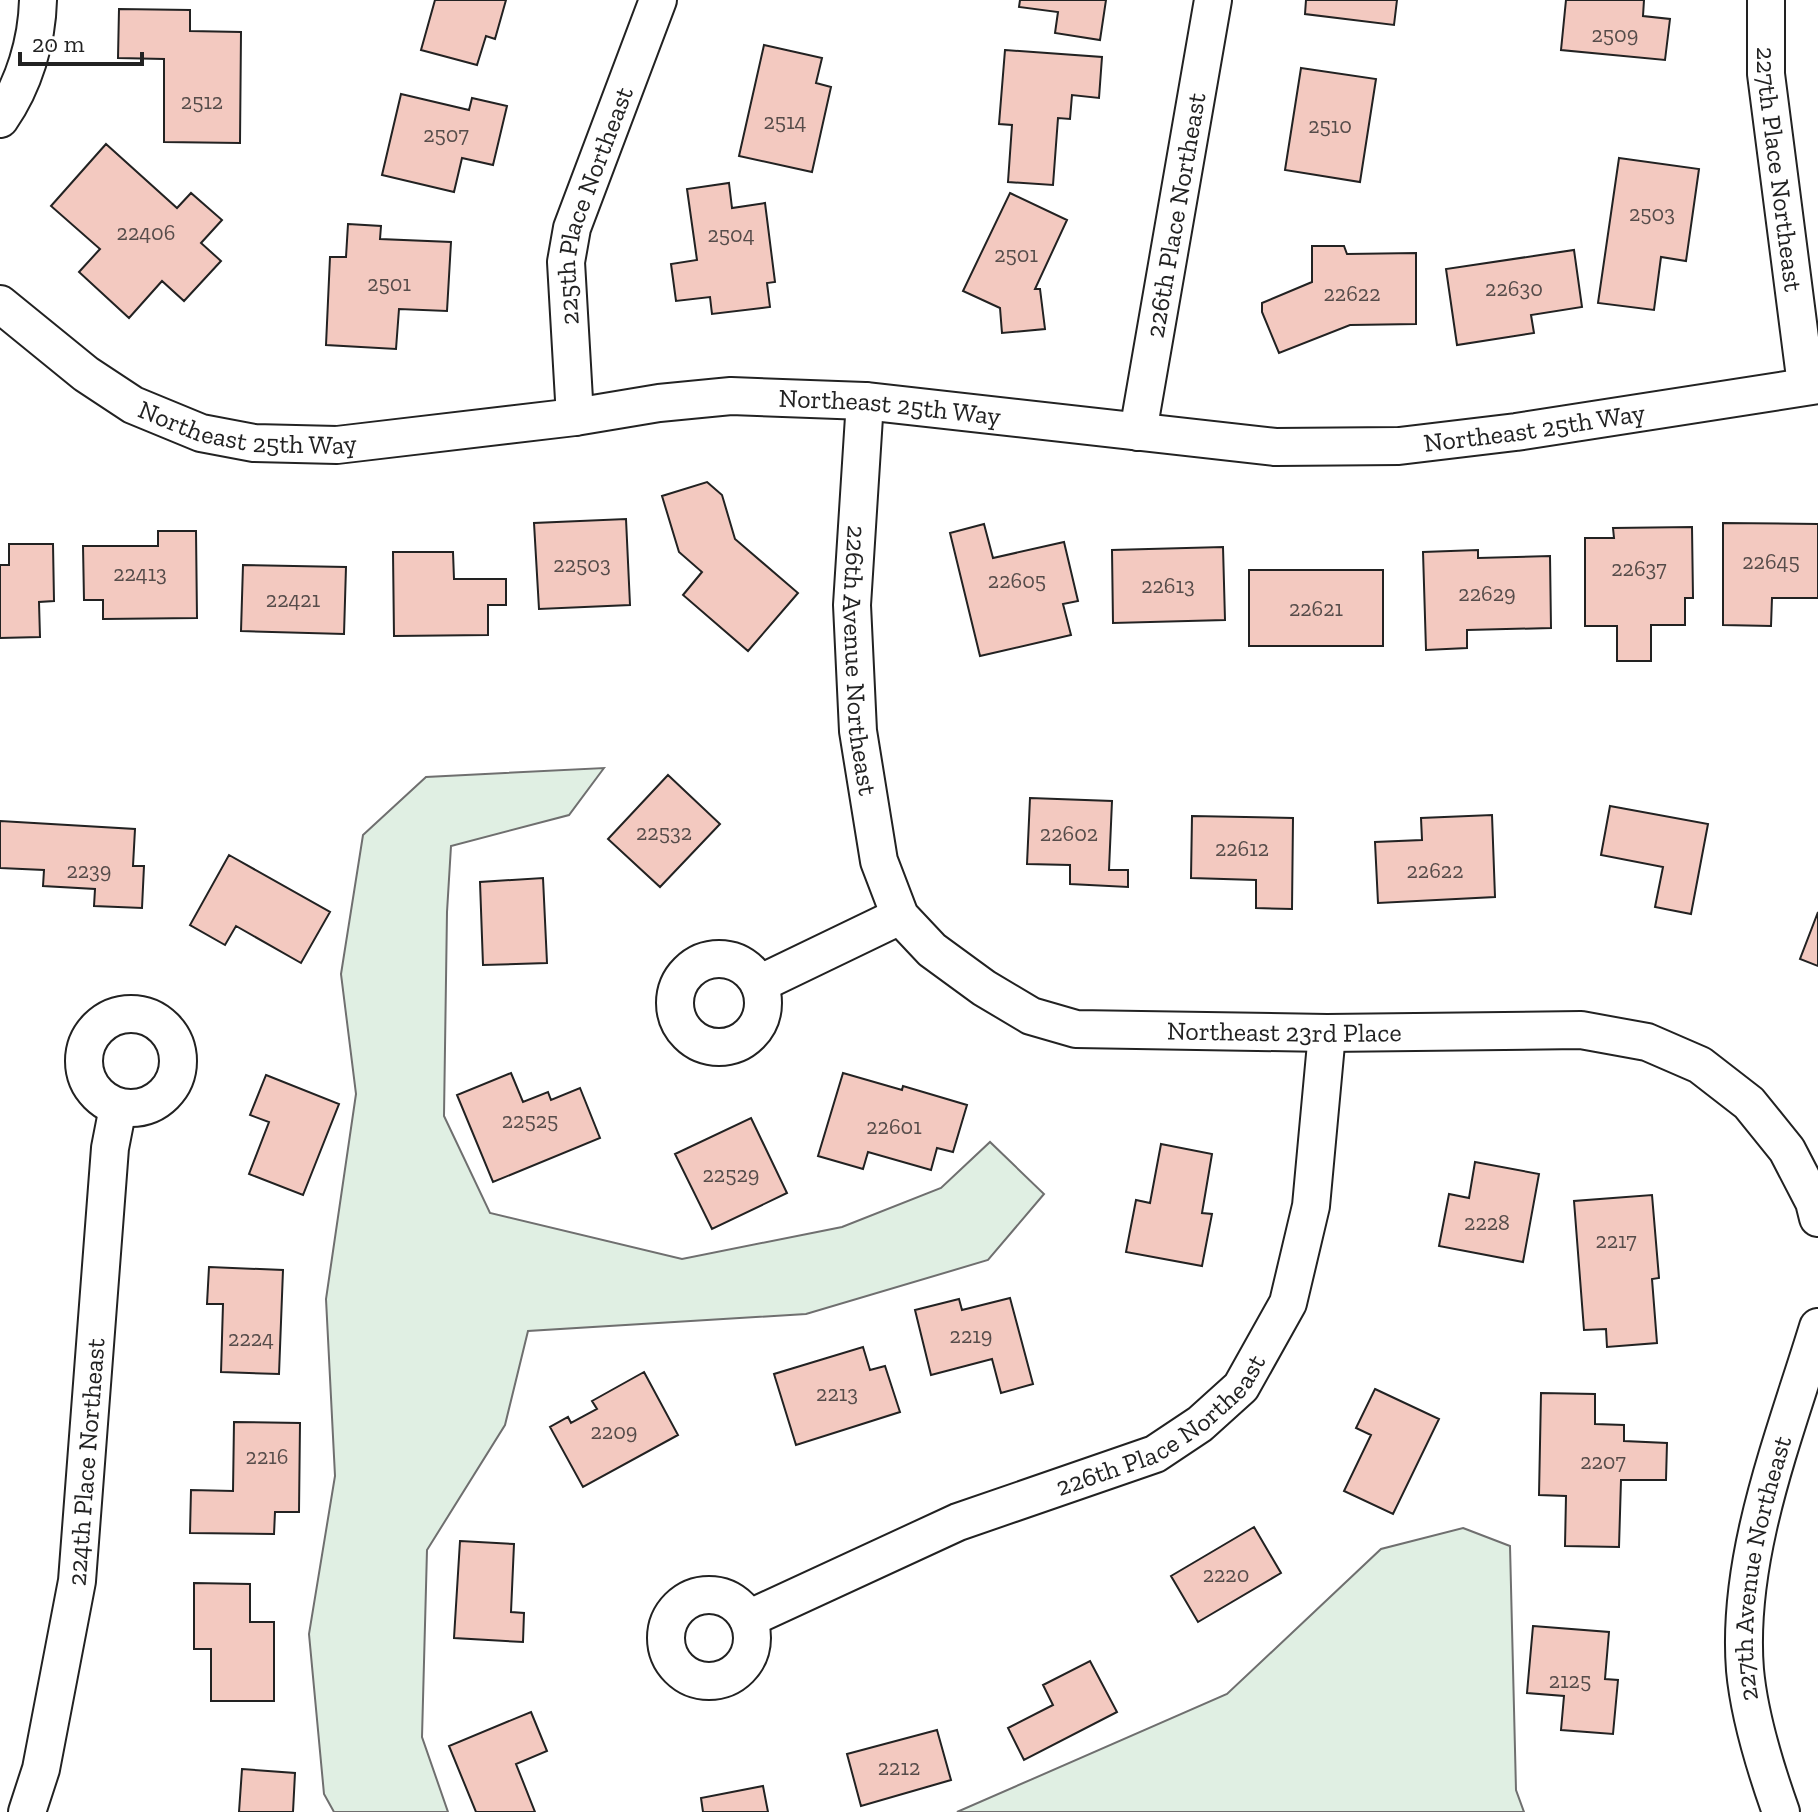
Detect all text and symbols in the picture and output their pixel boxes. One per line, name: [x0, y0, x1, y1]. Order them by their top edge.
scale bar: [20, 16, 142, 66]
house number: 2509: [1592, 21, 1638, 48]
text: 20 m: [32, 29, 85, 58]
street label: 227th Place Northeast: [1750, 47, 1810, 294]
street label: 225th Place Northeast: [550, 82, 640, 326]
house number: 2512: [181, 88, 223, 115]
street label: 226th Place Northeast: [1139, 90, 1213, 340]
house number: 2514: [764, 108, 807, 135]
house number: 2510: [1308, 112, 1352, 139]
house number: 2507: [423, 121, 469, 148]
house number: 2503: [1629, 200, 1675, 227]
house number: 22406: [117, 219, 175, 246]
house number: 2504: [707, 221, 755, 248]
house number: 2501: [994, 241, 1038, 268]
house number: 2501: [367, 270, 411, 297]
house number: 22630: [1485, 275, 1543, 302]
house number: 22622: [1323, 280, 1381, 307]
street label: Northeast 25th Way: [778, 382, 1003, 432]
street label: Northeast 25th Way: [134, 393, 359, 462]
street label: Northeast 25th Way: [1422, 396, 1648, 459]
street label: 226th Avenue Northeast: [836, 524, 884, 798]
house number: 22645: [1742, 548, 1800, 575]
house number: 22503: [553, 551, 611, 578]
house number: 22637: [1611, 555, 1667, 582]
house number: 22413: [113, 560, 167, 587]
house number: 22605: [988, 567, 1046, 594]
house number: 22613: [1141, 572, 1195, 599]
house number: 22629: [1458, 580, 1516, 607]
house number: 22421: [266, 586, 321, 613]
house number: 22621: [1289, 595, 1344, 622]
house number: 22532: [636, 819, 692, 846]
house number: 22602: [1040, 820, 1098, 847]
house number: 22612: [1215, 835, 1269, 862]
house number: 2239: [66, 857, 112, 884]
house number: 22622: [1406, 857, 1464, 884]
street label: Northeast 23rd Place: [1167, 1014, 1402, 1049]
house number: 22525: [502, 1107, 558, 1134]
house number: 22601: [866, 1113, 922, 1140]
house number: 22529: [703, 1161, 759, 1188]
house number: 2228: [1464, 1209, 1510, 1236]
house number: 2217: [1595, 1227, 1637, 1254]
house number: 2219: [950, 1322, 992, 1349]
house number: 2224: [228, 1325, 274, 1352]
street label: 224th Place Northeast: [61, 1337, 111, 1587]
street label: 226th Place Northeast: [1052, 1348, 1272, 1503]
house number: 2213: [816, 1380, 858, 1407]
house number: 2209: [590, 1418, 638, 1445]
street label: 227th Avenue Northeast: [1728, 1432, 1798, 1704]
house number: 2216: [246, 1443, 288, 1470]
house number: 2207: [1580, 1448, 1626, 1475]
house number: 2220: [1203, 1561, 1249, 1588]
house number: 2125: [1549, 1667, 1591, 1694]
house number: 2212: [878, 1754, 920, 1781]

